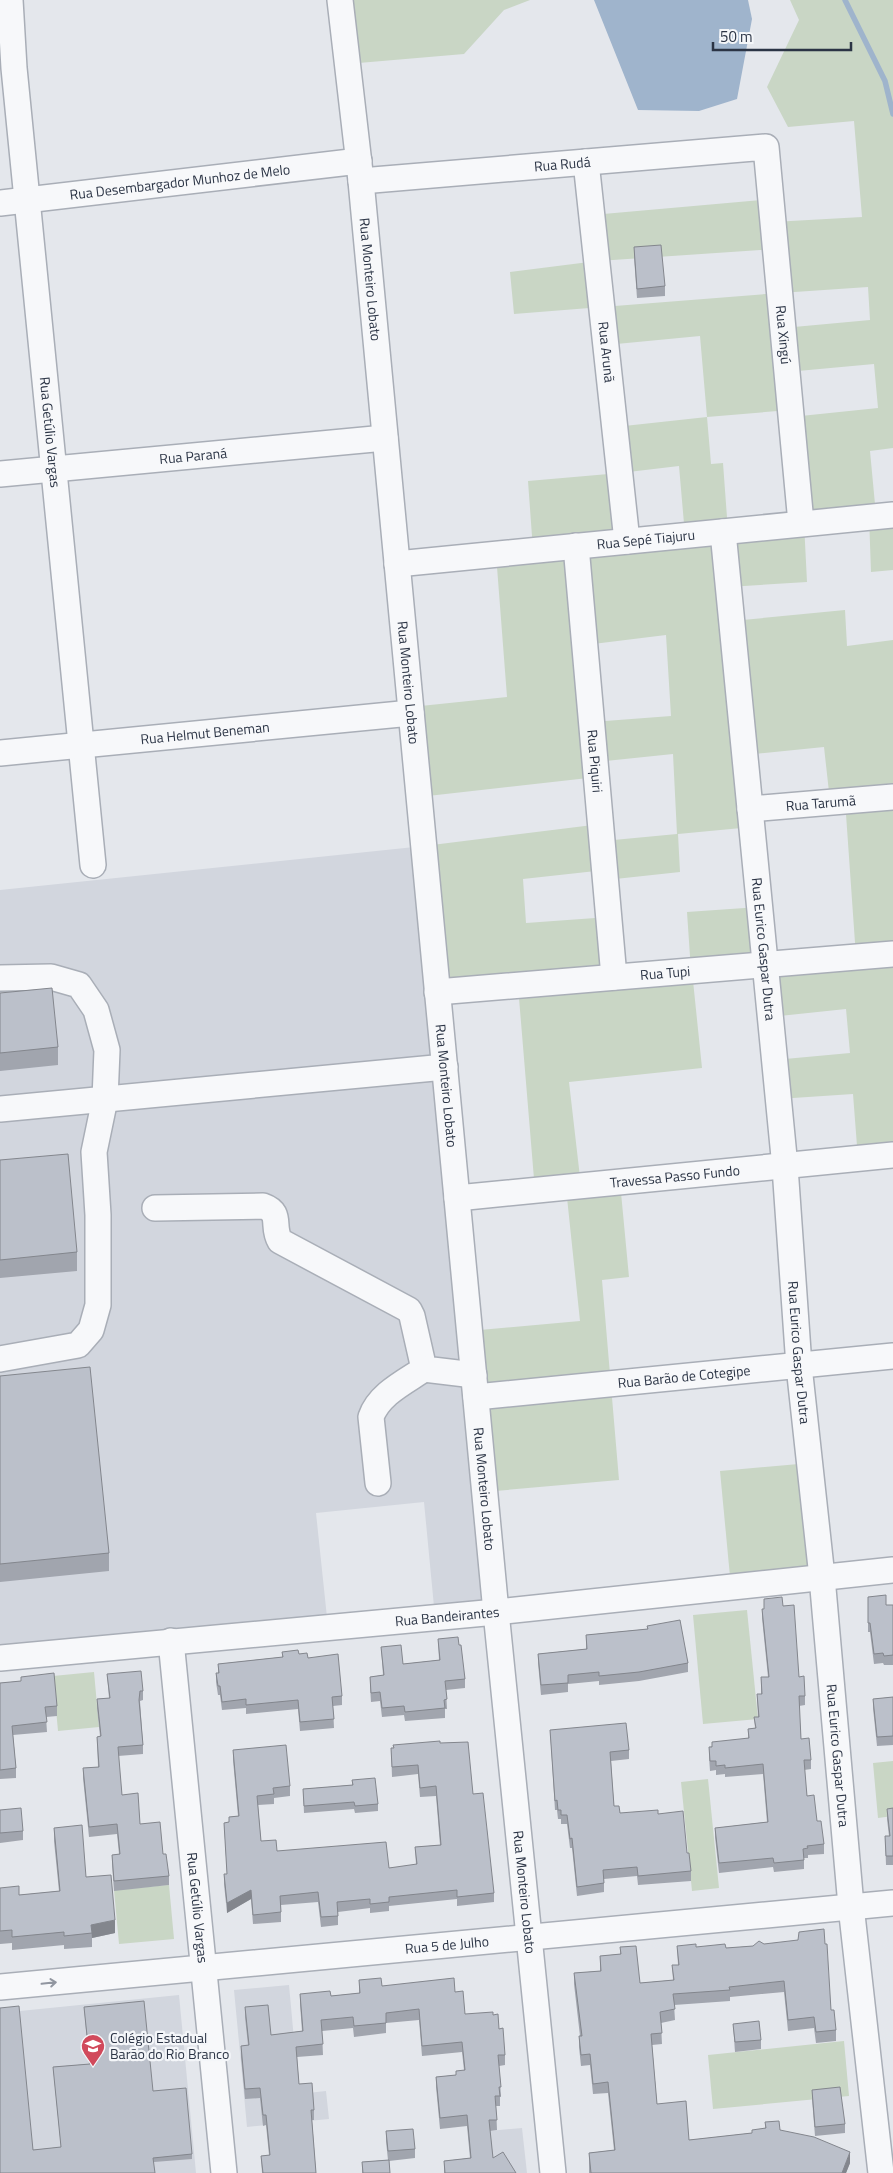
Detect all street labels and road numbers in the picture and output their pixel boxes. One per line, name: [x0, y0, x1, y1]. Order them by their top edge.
street label: Rua Rudá: [533, 151, 591, 176]
street label: Rua Desembargador Munhoz de Melo: [68, 158, 291, 205]
street label: Rua Monteiro Lobato: [355, 217, 387, 342]
street label: Rua Xingú: [771, 304, 797, 365]
street label: Rua Arunã: [593, 320, 621, 383]
street label: Rua Getúlio Vargas: [35, 376, 67, 488]
street label: Rua Paraná: [158, 442, 228, 469]
street label: Rua Sepé Tiajuru: [596, 524, 696, 554]
street label: Rua Monteiro Lobato: [393, 620, 425, 745]
street label: Rua Helmut Beneman: [139, 716, 270, 749]
street label: Rua Piquiri: [582, 729, 609, 794]
street label: Rua Tarumã: [785, 789, 857, 816]
street label: Rua Eurico Gaspar Dutra: [747, 877, 782, 1021]
street label: Rua Tupi: [639, 960, 691, 985]
street label: Rua Monteiro Lobato: [431, 1023, 463, 1148]
street label: Travessa Passo Fundo: [609, 1159, 741, 1193]
street label: Rua Eurico Gaspar Dutra: [783, 1280, 816, 1425]
street label: Rua Barão de Cotegipe: [617, 1359, 751, 1393]
street label: Rua Monteiro Lobato: [469, 1426, 501, 1552]
street label: Rua Bandeirantes: [394, 1601, 500, 1631]
street label: Rua Eurico Gaspar Dutra: [821, 1683, 855, 1828]
street label: Rua Monteiro Lobato: [508, 1829, 542, 1955]
street label: Rua Getúlio Vargas: [182, 1851, 214, 1964]
street label: Rua 5 de Julho: [404, 1930, 490, 1959]

